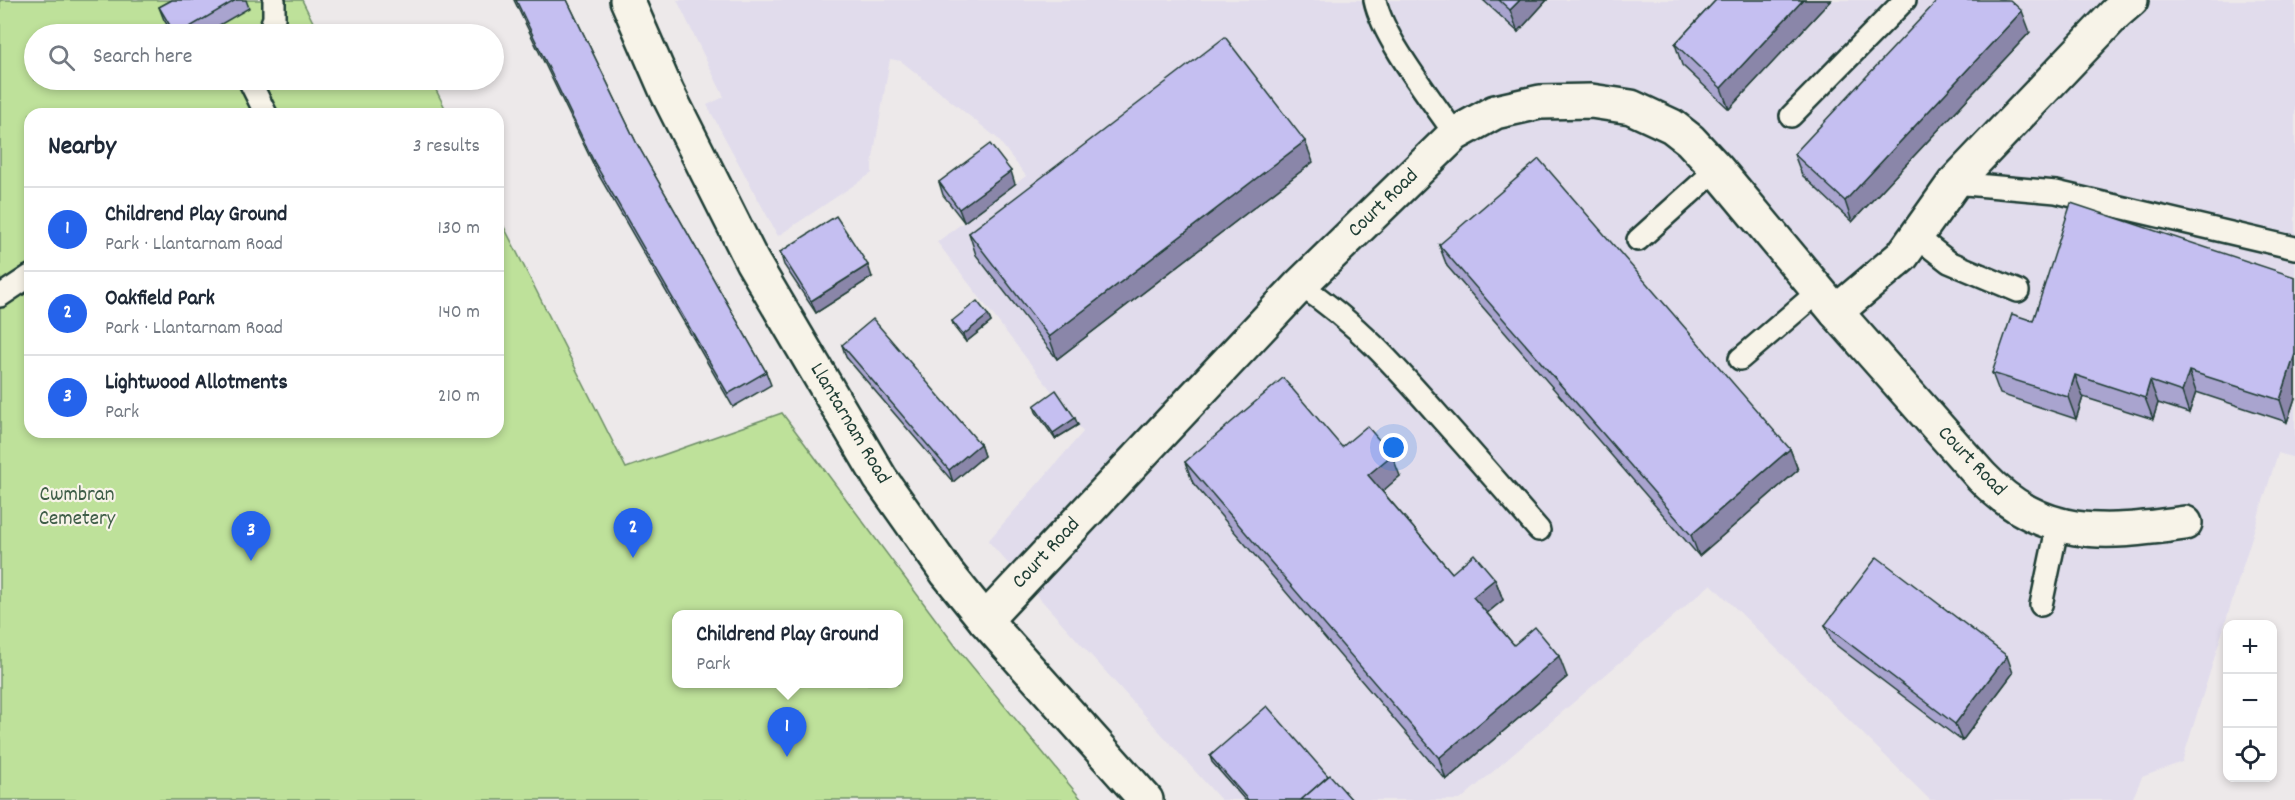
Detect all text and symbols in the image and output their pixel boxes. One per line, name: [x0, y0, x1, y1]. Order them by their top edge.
search box: [24, 24, 504, 90]
icon: search: [45, 41, 78, 74]
text: Search here: [93, 42, 192, 73]
text: Nearby: [48, 129, 116, 166]
text: 3 results: [413, 133, 480, 161]
street label: Court Road: [1342, 163, 1426, 245]
text: Childrend Play Ground: [105, 200, 287, 231]
text: 1: [65, 215, 70, 243]
text: 130 m: [438, 215, 480, 243]
text: Park · Llantarnam Road: [105, 231, 283, 259]
text: Oakfield Park: [105, 284, 215, 315]
text: 2: [63, 299, 72, 327]
text: 140 m: [438, 299, 480, 327]
text: Park · Llantarnam Road: [105, 315, 283, 343]
street label: Llantarnam Road: [801, 358, 897, 490]
text: Lightwood Allotments: [105, 368, 288, 399]
text: 3: [63, 383, 72, 411]
text: 210 m: [438, 383, 480, 411]
text: Park: [105, 399, 139, 427]
street label: Court Road: [1930, 420, 2012, 504]
your location: [1379, 433, 1408, 462]
park label: Cwmbran Cemetery: [39, 481, 116, 535]
pin: 2: [614, 508, 652, 558]
street label: Court Road: [1006, 511, 1088, 597]
pin: 3: [232, 512, 270, 561]
popup: [672, 610, 903, 688]
text: Childrend Play Ground: [696, 620, 879, 651]
map controls: [2223, 620, 2277, 782]
button: +: [2223, 620, 2277, 674]
text: Park: [696, 651, 730, 679]
button: −: [2223, 674, 2277, 728]
pin: 1: [768, 708, 806, 757]
button: locate: [2223, 728, 2277, 782]

